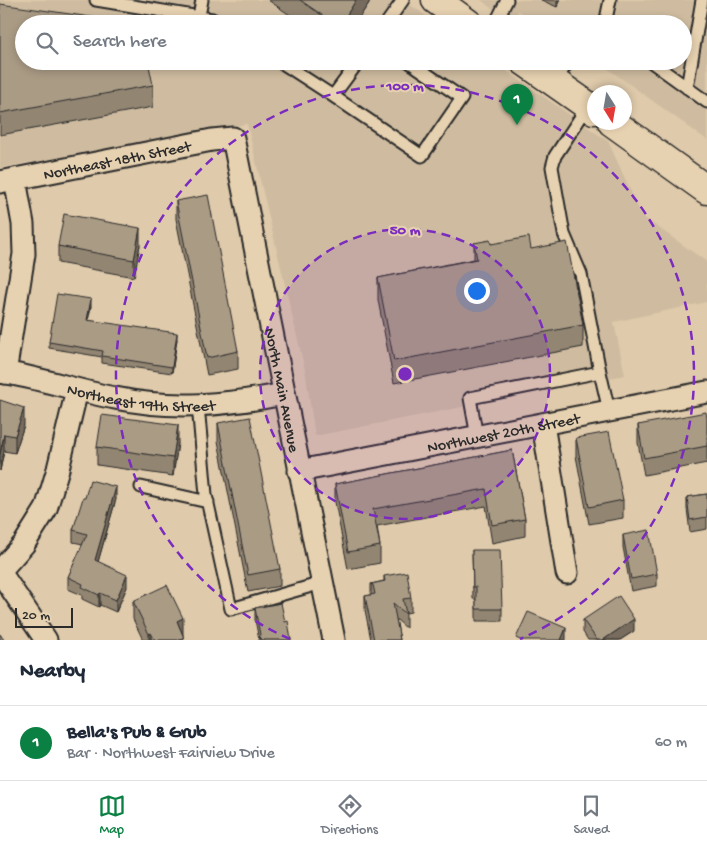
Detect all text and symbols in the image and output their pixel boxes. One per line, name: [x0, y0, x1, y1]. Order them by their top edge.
search box: [15, 15, 692, 70]
icon: search: [33, 29, 61, 57]
text: Search here: [73, 31, 167, 54]
text: 100 m: [385, 78, 424, 96]
pin: 1: [501, 84, 533, 125]
north arrow: [587, 85, 632, 130]
street label: Northeast 18th Street: [42, 138, 194, 186]
text: 50 m: [390, 222, 421, 240]
your location: [464, 278, 490, 304]
street label: North Main Avenue: [258, 327, 302, 455]
centre of rings: [396, 365, 414, 383]
street label: Northeast 19th Street: [65, 381, 217, 418]
street label: Northwest 20th Street: [426, 411, 583, 459]
scale bar: [15, 605, 72, 628]
text: 20 m: [22, 608, 50, 625]
text: Nearby: [20, 660, 85, 685]
text: Bella's Pub & Grub: [67, 722, 207, 745]
text: 1: [33, 734, 39, 753]
text: 60 m: [655, 734, 687, 753]
text: Bar · Northwest Fairview Drive: [67, 745, 275, 764]
tab: Map: [98, 792, 126, 839]
tab: Directions: [321, 792, 378, 839]
tab: Saved: [573, 792, 609, 839]

